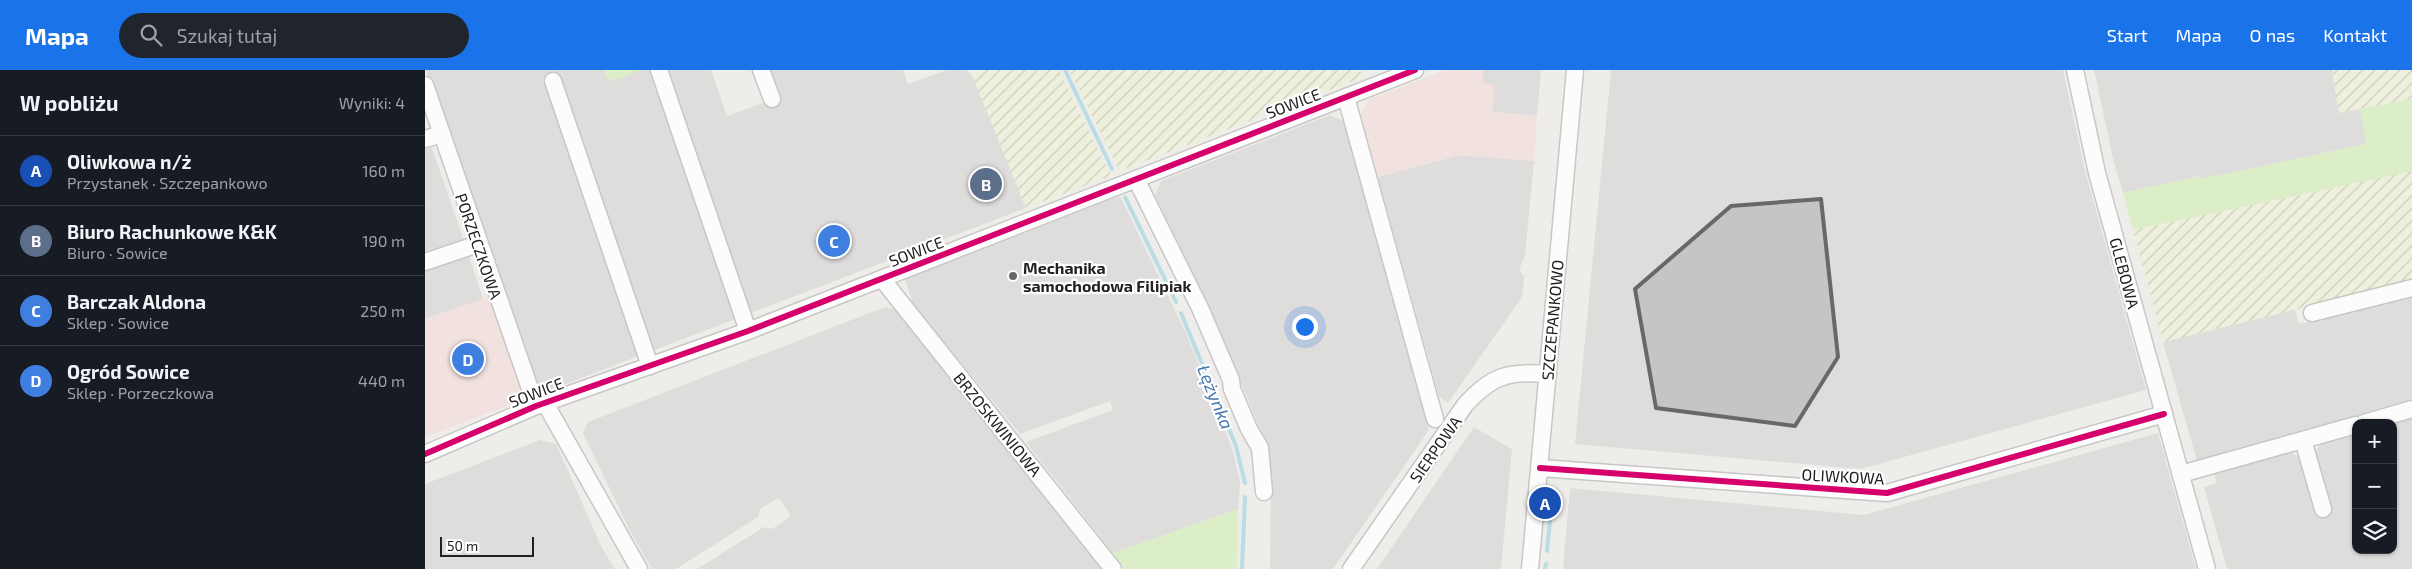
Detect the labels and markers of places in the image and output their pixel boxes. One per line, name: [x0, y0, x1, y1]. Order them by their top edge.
pin: B: [970, 165, 1002, 203]
pin: C: [818, 222, 850, 260]
place label: Mechanika samochodowa Filipiak: [1023, 258, 1191, 295]
marker: Mechanika samochodowa Filipiak: [1007, 270, 1019, 282]
pin: D: [452, 340, 484, 378]
pin: A: [1529, 484, 1561, 522]

